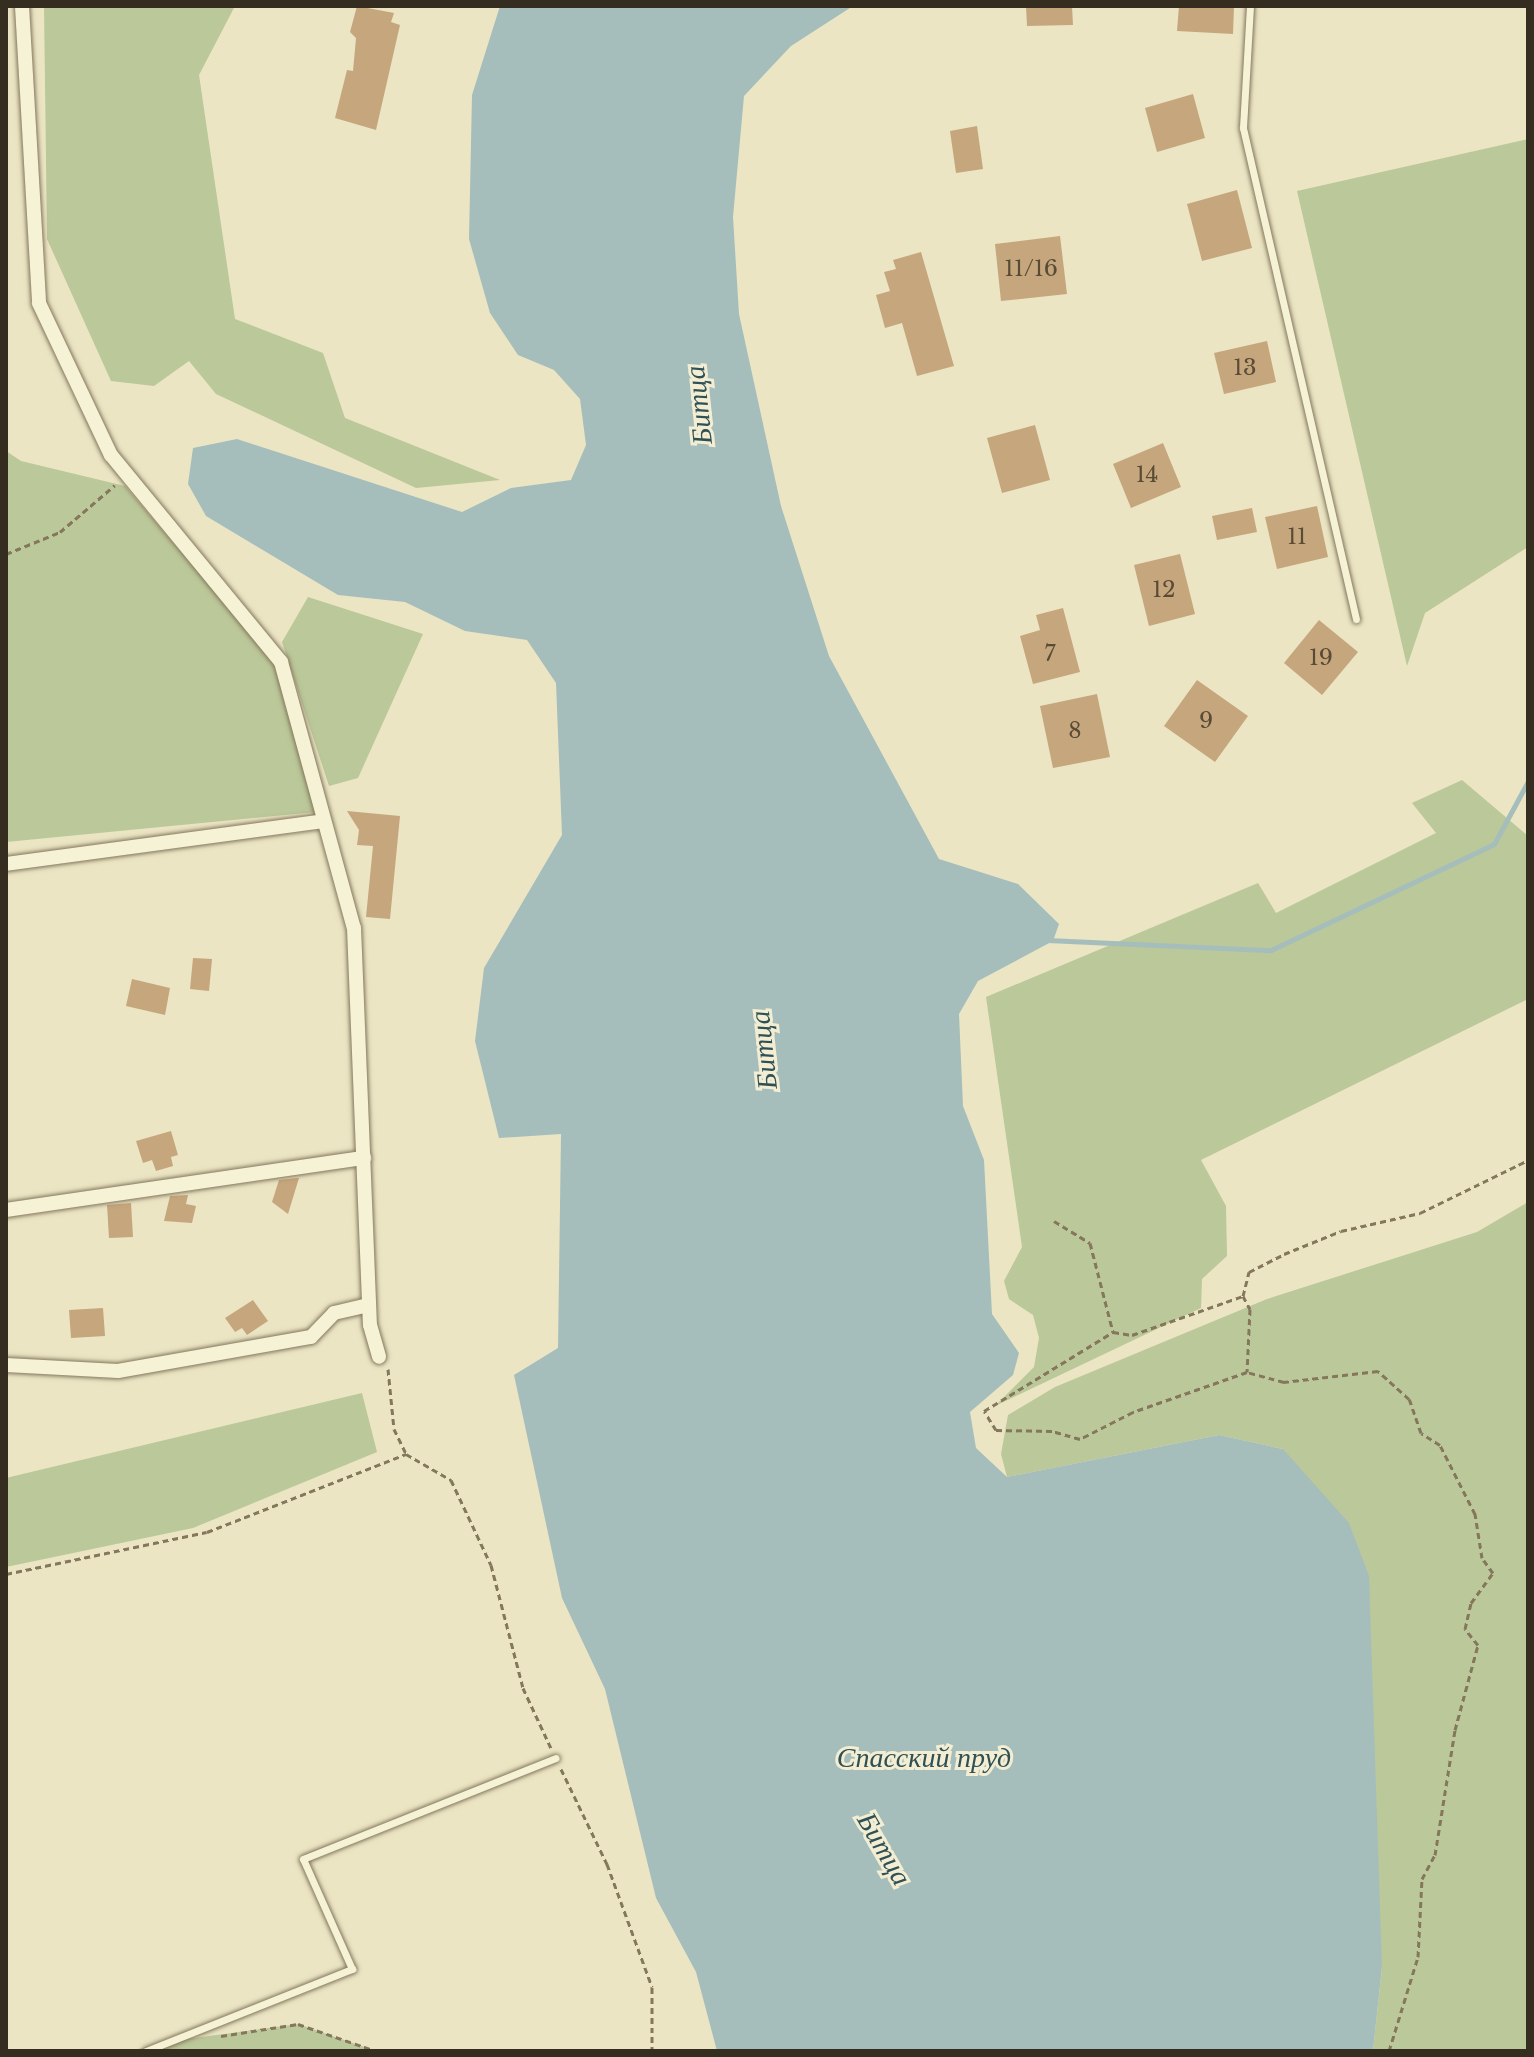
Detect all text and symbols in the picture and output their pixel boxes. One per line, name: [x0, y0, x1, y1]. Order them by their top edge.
house number: 11/16: [1004, 256, 1058, 282]
house number: 13: [1233, 355, 1257, 381]
water label: Битца: [678, 364, 720, 446]
house number: 14: [1136, 462, 1158, 488]
house number: 11: [1287, 524, 1307, 550]
house number: 12: [1152, 577, 1176, 603]
house number: 7: [1044, 641, 1056, 667]
house number: 19: [1309, 645, 1333, 671]
house number: 9: [1199, 708, 1213, 734]
house number: 8: [1068, 718, 1082, 744]
water label: Битца: [743, 1009, 785, 1091]
water label: Спасский пруд: [837, 1741, 1011, 1775]
water label: Битца: [850, 1806, 918, 1892]

